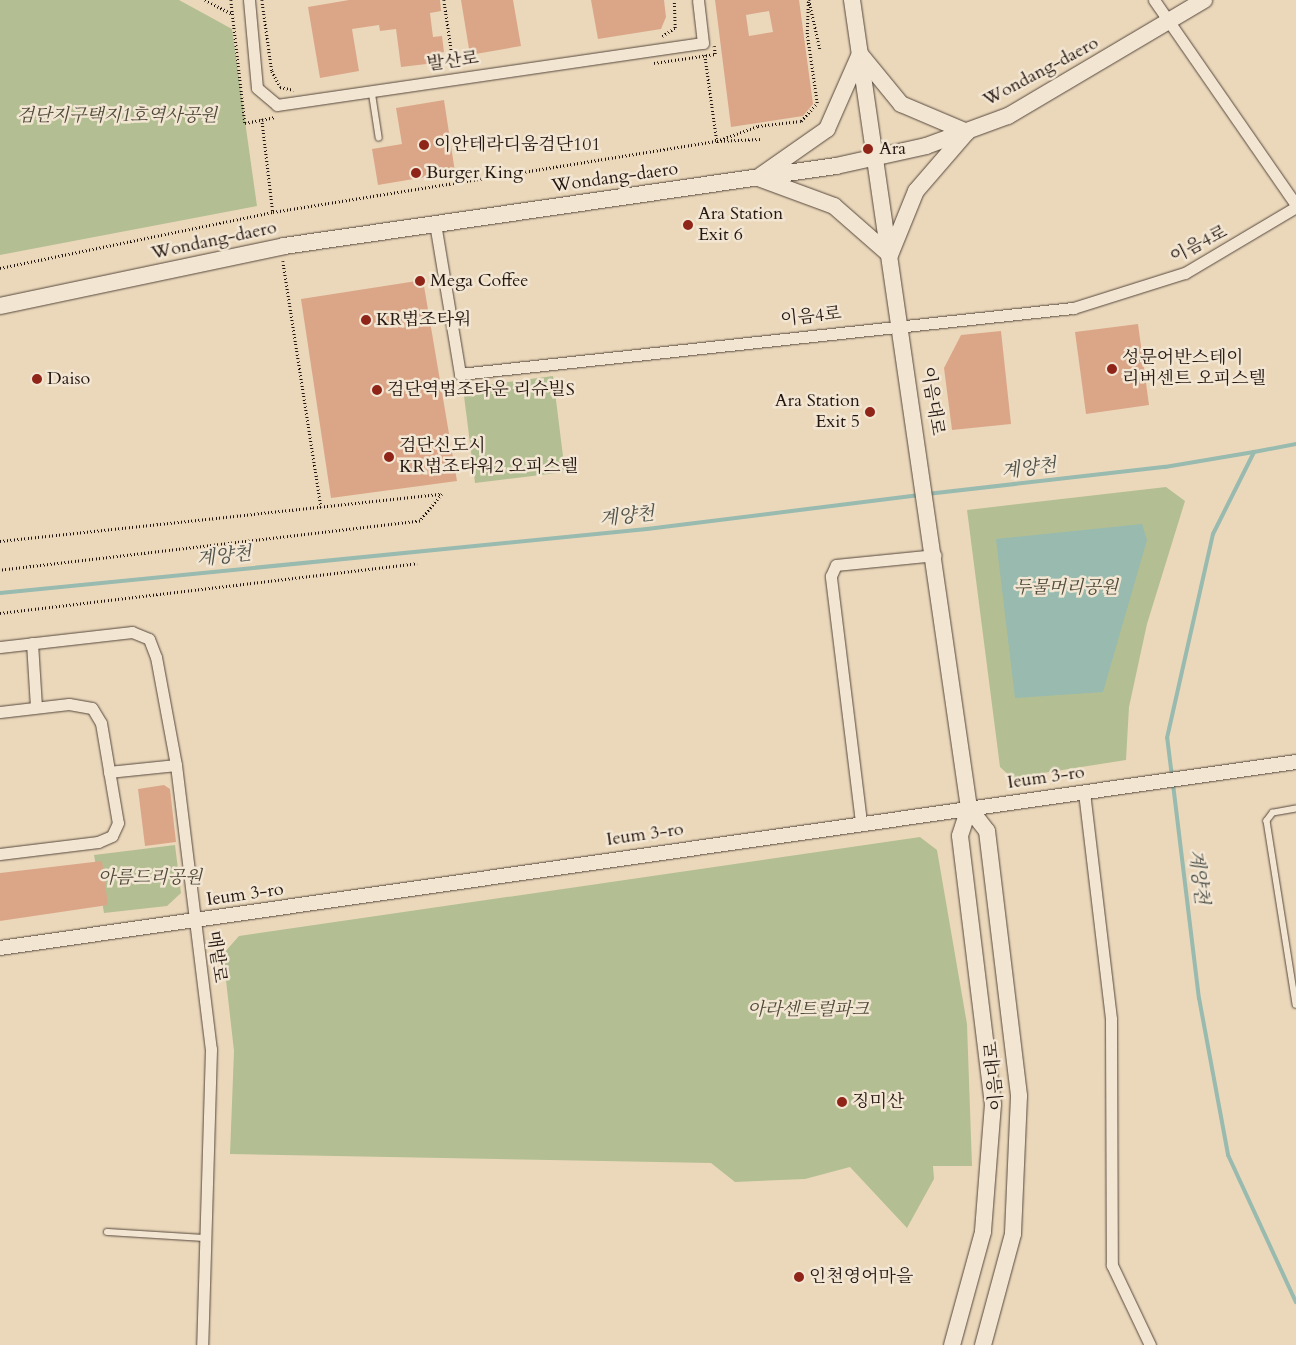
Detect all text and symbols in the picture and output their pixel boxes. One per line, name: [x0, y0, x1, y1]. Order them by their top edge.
street label: Wondang-daero: [980, 33, 1102, 111]
street label: 발산로: [426, 48, 480, 76]
park label: 검단지구택지1호역사공원: [17, 105, 217, 127]
place label: 이안테라디움검단101: [434, 134, 601, 156]
place label: Ara: [879, 138, 906, 160]
marker: 이안테라디움검단101: [418, 139, 430, 151]
marker: Ara: [861, 142, 875, 156]
street label: Wondang-daero: [550, 158, 680, 198]
place label: Burger King: [426, 162, 523, 184]
marker: Burger King: [410, 167, 422, 179]
place label: Ara Station Exit 6: [698, 204, 783, 246]
street label: Wondang-daero: [149, 217, 279, 265]
marker: Ara Station Exit 6: [682, 219, 694, 231]
street label: 이음4로: [1167, 221, 1231, 269]
place label: Mega Coffee: [430, 270, 528, 292]
marker: Mega Coffee: [414, 275, 426, 287]
street label: 이음4로: [779, 303, 843, 331]
place label: KR법조타워: [376, 309, 471, 331]
marker: KR법조타워: [360, 314, 372, 326]
place label: 성문어반스테이 리버센트 오피스텔: [1122, 348, 1266, 390]
marker: 성문어반스테이 리버센트 오피스텔: [1106, 363, 1118, 375]
street label: 이음대로: [916, 365, 948, 437]
place label: Daiso: [47, 368, 90, 390]
marker: Daiso: [31, 373, 43, 385]
place label: 검단역법조타운 리슈빌S: [387, 379, 575, 401]
marker: 검단역법조타운 리슈빌S: [371, 384, 383, 396]
place label: Ara Station Exit 5: [775, 391, 860, 434]
marker: Ara Station Exit 5: [864, 406, 876, 418]
place label: 검단신도시 KR법조타워2 오피스텔: [399, 436, 578, 478]
marker: 검단신도시 KR법조타워2 오피스텔: [383, 451, 395, 463]
water label: 계양천: [1000, 454, 1058, 484]
water label: 계양천: [598, 503, 656, 531]
water label: 계양천: [195, 543, 253, 571]
park label: 두물머리공원: [1014, 577, 1118, 599]
street label: Ieum 3-ro: [1006, 762, 1086, 794]
street label: Ieum 3-ro: [605, 819, 685, 851]
water label: 계양천: [1183, 848, 1213, 906]
park label: 아름드리공원: [98, 867, 202, 889]
street label: Ieum 3-ro: [205, 879, 285, 911]
street label: 매밭로: [202, 930, 230, 984]
park label: 아라센트럴파크: [747, 999, 869, 1021]
street label: 이음대로: [981, 1040, 1009, 1112]
place label: 징미산: [852, 1091, 904, 1113]
marker: 징미산: [836, 1096, 848, 1108]
place label: 인천영어마을: [809, 1266, 913, 1288]
marker: 인천영어마을: [793, 1271, 805, 1283]

